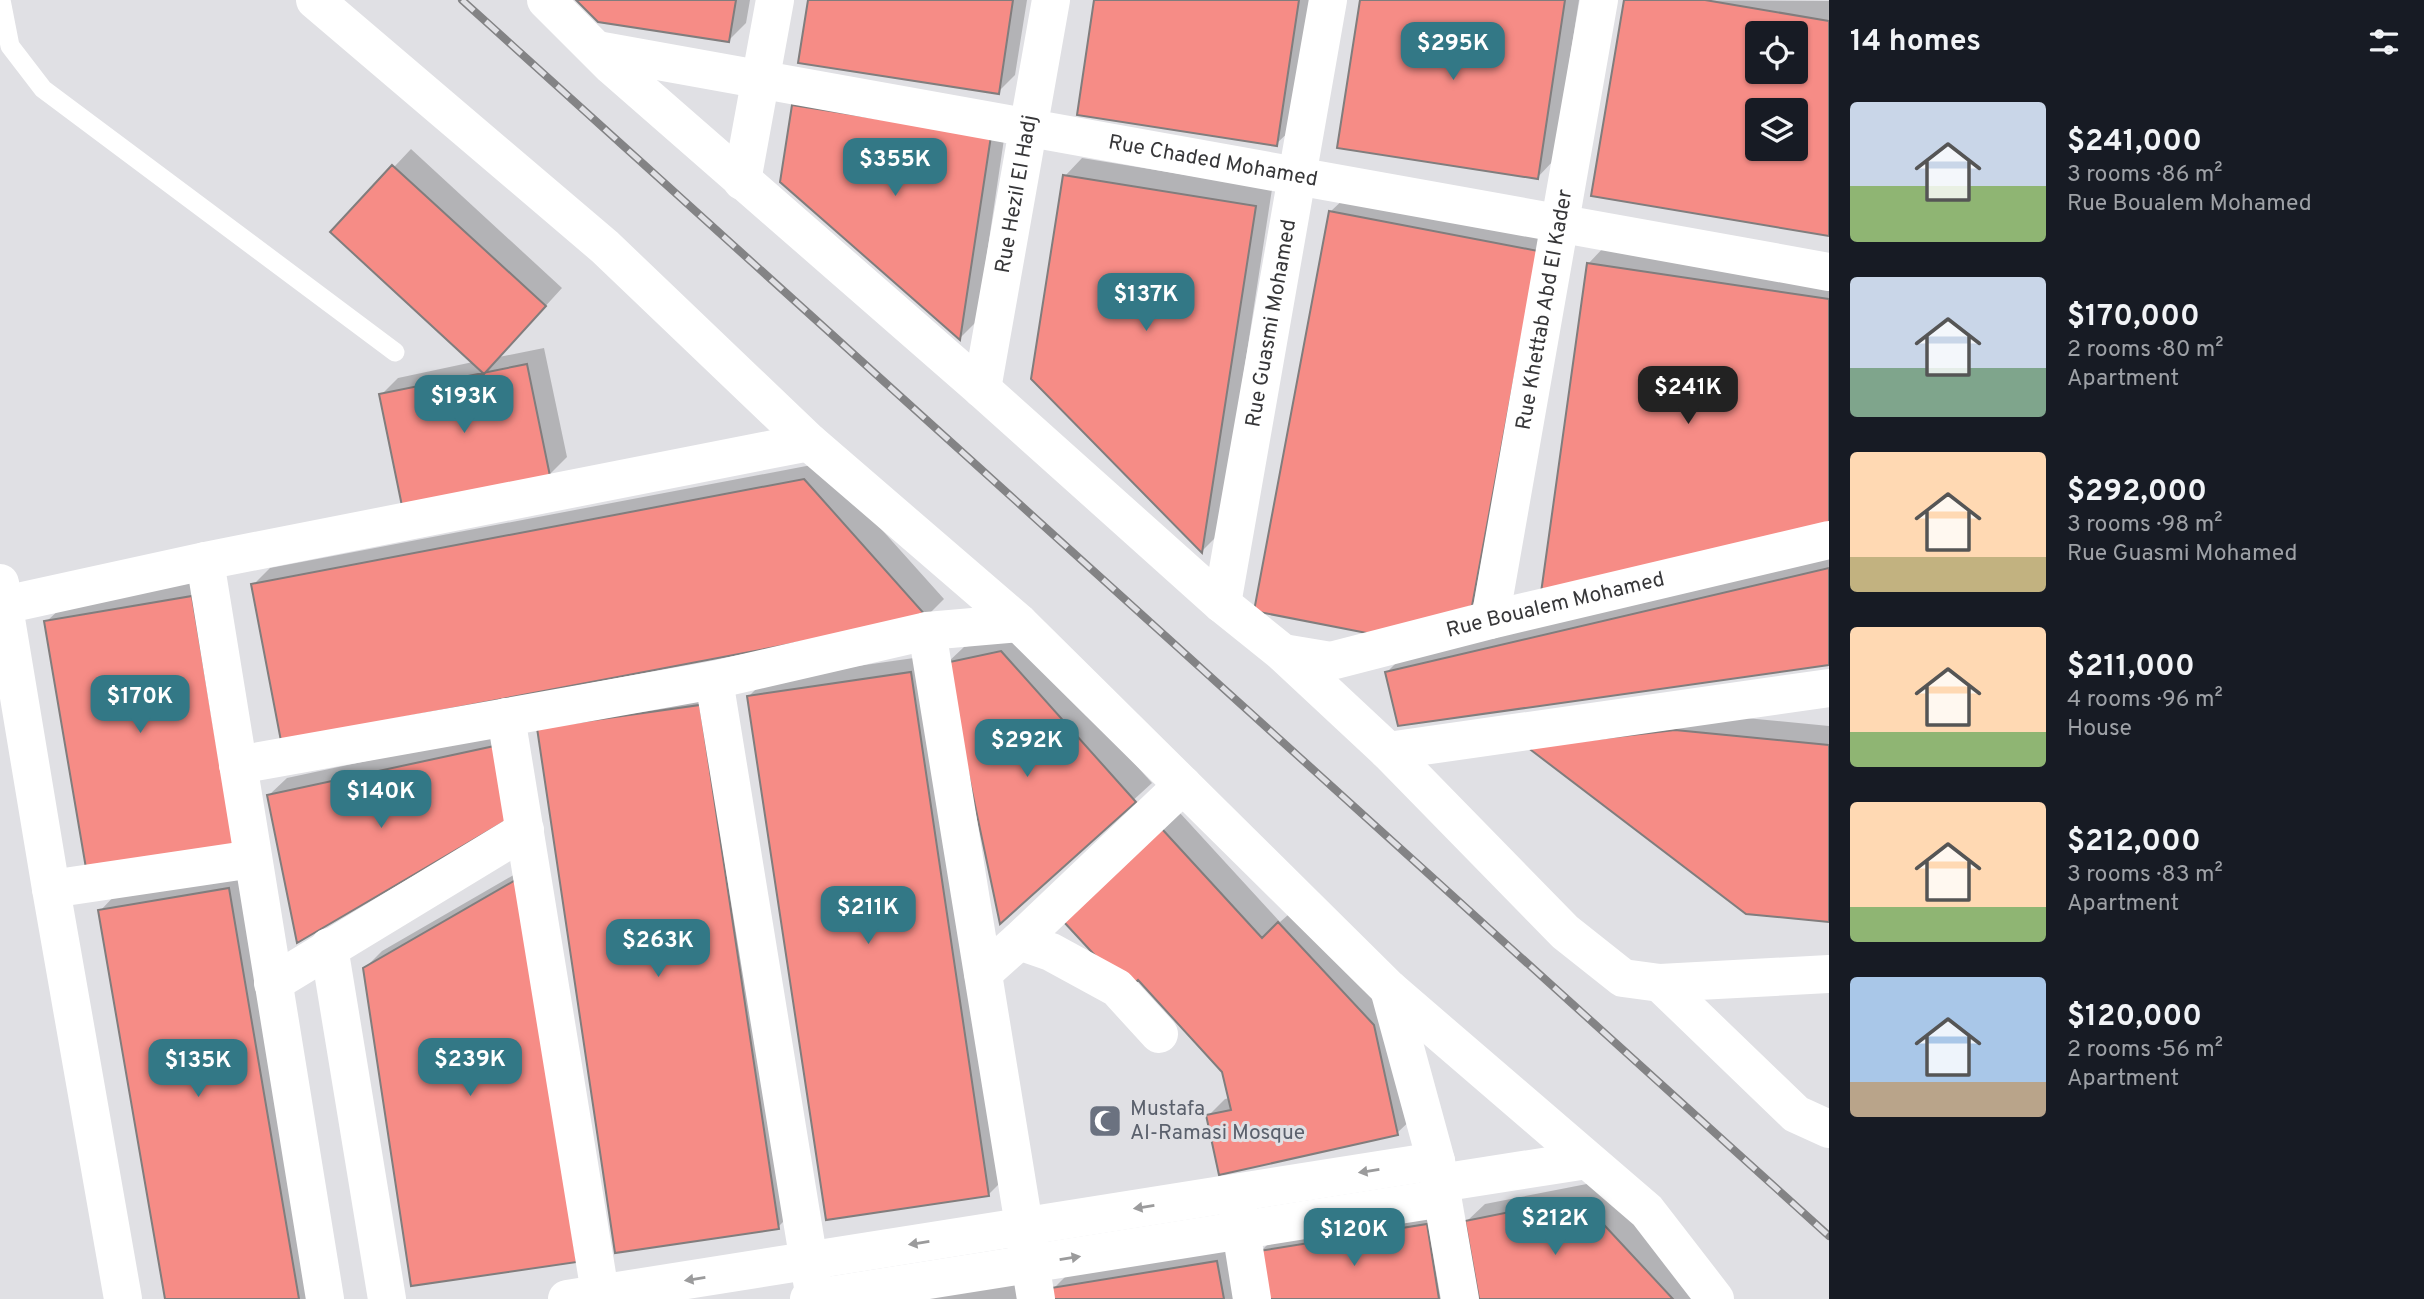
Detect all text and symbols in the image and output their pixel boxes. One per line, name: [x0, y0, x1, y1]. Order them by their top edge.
map controls: [1745, 21, 1808, 161]
button: locate: [1745, 21, 1808, 84]
pin: $295K: [1404, 22, 1502, 82]
icon: filters: [2365, 23, 2403, 61]
text: 14 homes: [1850, 24, 1981, 61]
text: $295K: [1417, 30, 1489, 59]
button: layers: [1745, 98, 1808, 161]
street label: Rue Hezil El Hadj: [989, 113, 1044, 275]
text: $241,000: [2067, 124, 2202, 161]
street label: Rue Chaded Mohamed: [1106, 129, 1320, 193]
icon: home: [1906, 130, 1990, 214]
pin: $355K: [846, 138, 944, 198]
text: $355K: [859, 146, 931, 175]
text: 3 rooms · 86 m²: [2067, 161, 2223, 190]
street label: Rue Khettab Abd El Kader: [1510, 187, 1579, 432]
text: Rue Boualem Mohamed: [2067, 190, 2312, 219]
street label: Rue Guasmi Mohamed: [1240, 217, 1303, 429]
pin: $137K: [1097, 274, 1195, 333]
text: $137K: [1113, 281, 1179, 310]
text: $170,000: [2067, 299, 2200, 336]
icon: home: [1906, 305, 1990, 389]
text: 2 rooms · 80 m²: [2067, 336, 2224, 365]
text: Apartment: [2067, 365, 2179, 394]
pin: $241K: [1639, 366, 1737, 426]
text: $241K: [1654, 374, 1722, 403]
pin: $193K: [415, 376, 513, 435]
text: $193K: [430, 383, 498, 412]
text: $292,000: [2067, 474, 2207, 511]
icon: home: [1906, 480, 1990, 564]
text: 3 rooms · 98 m²: [2067, 511, 2223, 540]
text: Rue Guasmi Mohamed: [2067, 540, 2297, 569]
street label: Rue Boualem Mohamed: [1443, 566, 1667, 644]
text: $211,000: [2067, 649, 2195, 686]
icon: home: [1906, 655, 1990, 739]
pin: $170K: [91, 676, 189, 735]
text: $170K: [107, 683, 173, 712]
text: 4 rooms · 96 m²: [2067, 686, 2223, 715]
text: House: [2067, 715, 2132, 744]
pin: $292K: [978, 720, 1076, 779]
text: $292K: [991, 727, 1063, 756]
pin: $140K: [332, 770, 430, 830]
text: $140K: [346, 778, 416, 807]
text: $212,000: [2067, 824, 2201, 861]
icon: home: [1906, 830, 1990, 914]
text: 3 rooms · 83 m²: [2067, 861, 2223, 890]
pin: $211K: [819, 886, 917, 946]
text: Apartment: [2067, 890, 2179, 919]
text: $211K: [837, 894, 899, 923]
pin: $263K: [609, 920, 707, 979]
text: $263K: [622, 927, 694, 956]
text: $120,000: [2067, 999, 2202, 1036]
icon: home: [1906, 1005, 1990, 1089]
text: 2 rooms · 56 m²: [2067, 1036, 2223, 1065]
pin: $239K: [421, 1038, 519, 1098]
pin: $135K: [149, 1040, 247, 1099]
text: $239K: [434, 1046, 506, 1075]
text: $135K: [164, 1047, 232, 1076]
text: Apartment: [2067, 1065, 2179, 1094]
place label: Mustafa Al-Ramasi Mosque: [1130, 1096, 1305, 1147]
mosque icon: Mustafa Al-Ramasi Mosque: [1086, 1102, 1124, 1140]
one-way arrow: [1358, 1166, 1380, 1177]
pin: $212K: [1506, 1198, 1604, 1257]
one-way arrow: [1133, 1202, 1155, 1213]
text: $212K: [1521, 1205, 1589, 1234]
pin: $120K: [1305, 1208, 1403, 1268]
text: $120K: [1320, 1216, 1388, 1245]
one-way arrow: [908, 1238, 930, 1249]
one-way arrow: [1060, 1252, 1082, 1263]
one-way arrow: [684, 1274, 706, 1285]

